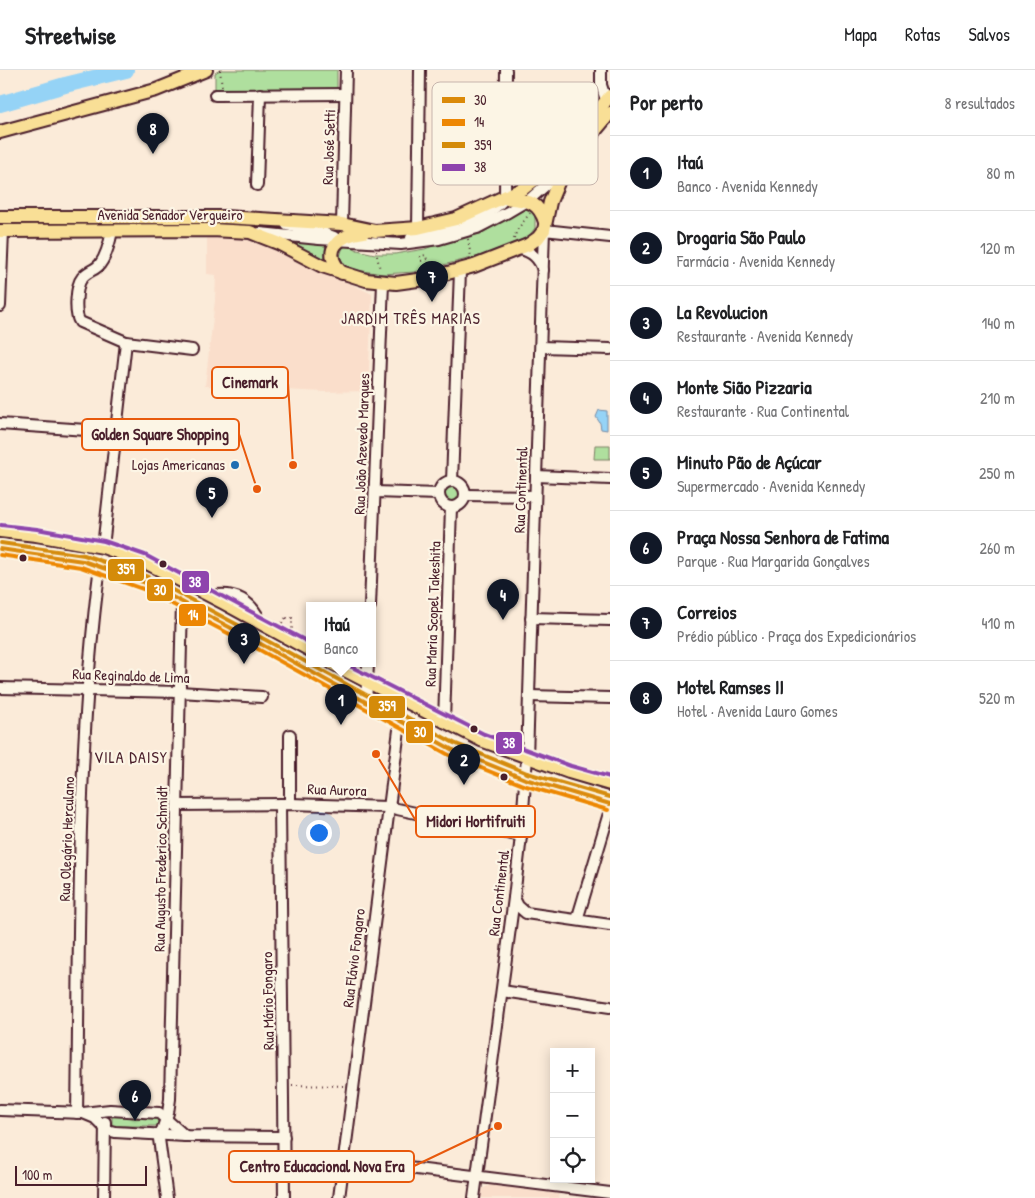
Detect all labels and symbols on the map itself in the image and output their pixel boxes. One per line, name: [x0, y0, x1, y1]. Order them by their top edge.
legend: [432, 82, 598, 185]
text: 30: [474, 90, 487, 109]
street label: Rua José Setti: [317, 109, 340, 185]
text: 14: [474, 112, 484, 131]
pin: 8: [137, 113, 169, 154]
text: 359: [474, 135, 491, 154]
text: 38: [474, 157, 486, 176]
street label: Avenida Senador Vergueiro: [97, 204, 243, 225]
pin: 7: [416, 261, 448, 302]
district label: JARDIM TRÊS MARIAS: [341, 307, 481, 329]
callout: Cinemark: [212, 367, 288, 398]
text: Cinemark: [222, 371, 278, 393]
street label: Rua João Azevedo Marques: [349, 373, 374, 515]
callout: Golden Square Shopping: [82, 419, 239, 450]
text: Golden Square Shopping: [91, 423, 229, 446]
street label: Rua Continental: [509, 446, 532, 533]
place label: Lojas Americanas: [132, 454, 225, 475]
marker: Lojas Americanas: [229, 459, 241, 471]
pin: 5: [196, 477, 228, 518]
street label: Rua Maria Scopel Takeshita: [419, 541, 446, 687]
unlabelled marker: [18, 553, 28, 563]
line badge: 359: [107, 558, 145, 582]
text: 359: [117, 559, 136, 578]
unlabelled marker: [158, 559, 168, 569]
line badge: 38: [181, 570, 210, 594]
text: 38: [189, 572, 201, 591]
line badge: 30: [146, 578, 174, 602]
pin: 4: [487, 579, 519, 620]
text: 30: [154, 580, 167, 599]
line badge: 14: [178, 603, 207, 627]
text: 14: [188, 605, 199, 624]
pin: 3: [228, 623, 260, 664]
street label: Rua Reginaldo de Lima: [72, 663, 190, 688]
pin: 1: [325, 684, 357, 725]
line badge: 359: [368, 695, 406, 719]
text: 359: [378, 696, 397, 715]
line badge: 30: [405, 720, 434, 744]
text: 30: [414, 722, 427, 741]
unlabelled marker: [469, 724, 479, 734]
line badge: 38: [495, 731, 523, 755]
text: 38: [503, 733, 515, 752]
pin: 2: [448, 744, 480, 785]
district label: VILA DAISY: [94, 746, 168, 768]
unlabelled marker: [499, 772, 509, 782]
street label: Rua Olegário Herculano: [54, 776, 79, 902]
street label: Rua Aurora: [307, 778, 367, 801]
street label: Rua Augusto Frederico Schmidt: [149, 785, 172, 952]
callout: Midori Hortifruiti: [416, 806, 535, 837]
text: Midori Hortifruiti: [426, 810, 526, 832]
your location: [306, 820, 332, 846]
street label: Rua Continental: [483, 849, 514, 937]
street label: Rua Flávio Fongaro: [337, 907, 370, 1009]
street label: Rua Mário Fongaro: [256, 952, 279, 1050]
pin: 6: [119, 1080, 151, 1121]
callout: Centro Educacional Nova Era: [229, 1151, 414, 1182]
text: Centro Educacional Nova Era: [240, 1155, 405, 1177]
scale bar: [15, 1163, 148, 1186]

